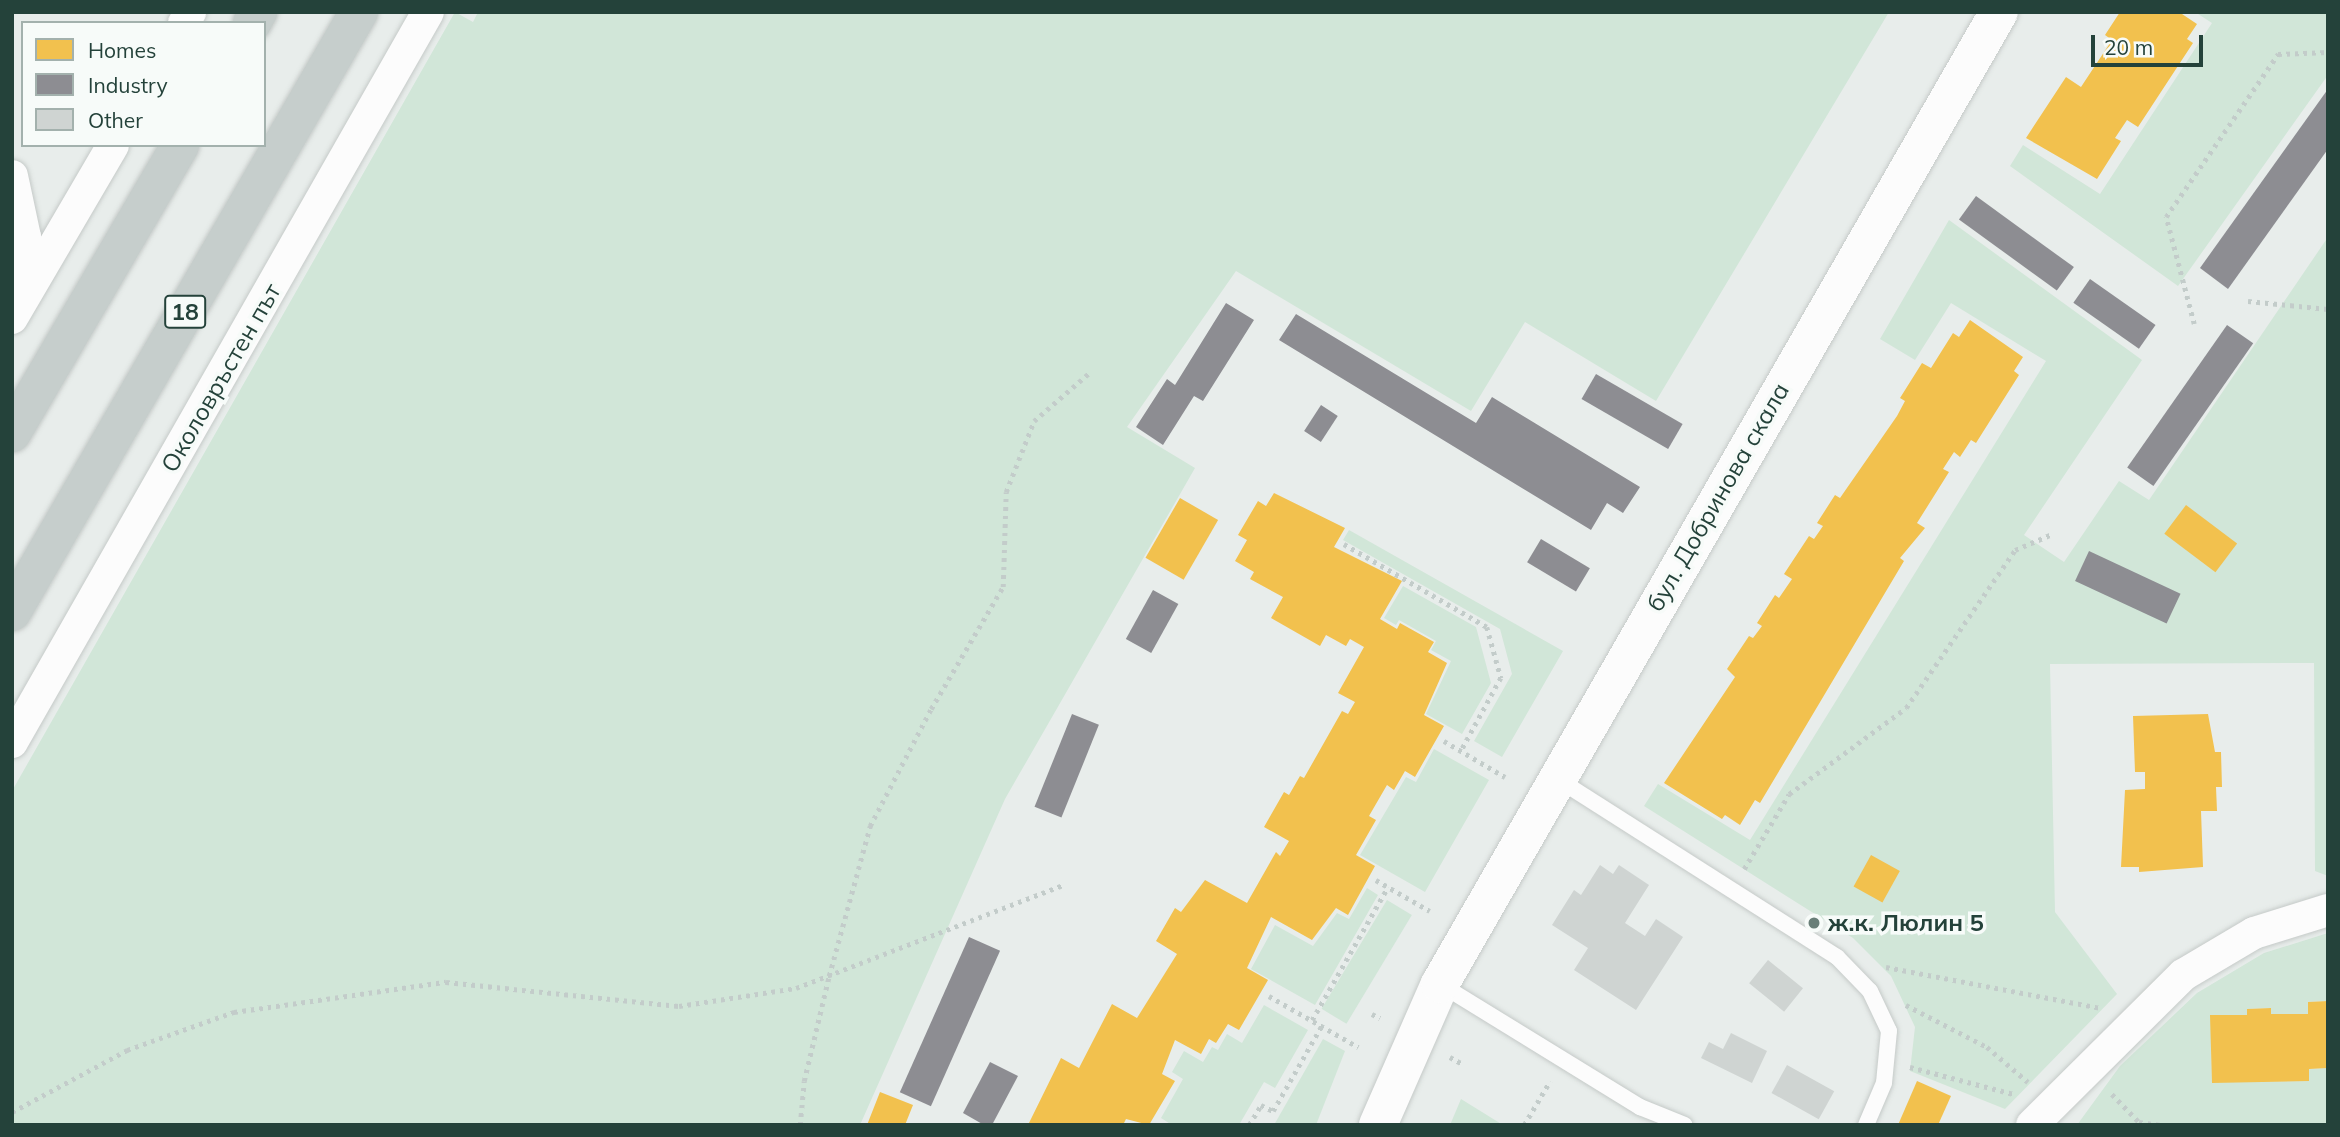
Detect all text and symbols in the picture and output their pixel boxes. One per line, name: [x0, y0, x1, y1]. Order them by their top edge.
legend: [21, 21, 266, 147]
scale bar: [2095, 21, 2207, 65]
text: 20 m: [2104, 34, 2153, 60]
text: Homes: [88, 37, 156, 63]
text: Industry: [88, 72, 168, 98]
text: Other: [88, 107, 143, 133]
street label: Околовръстен път: [155, 279, 287, 477]
road number: 18: [164, 292, 206, 332]
street label: бул. Добринова скала: [1641, 378, 1795, 616]
place label: ж.к. Люлин 5: [1828, 909, 1984, 937]
marker: ж.к. Люлин 5: [1806, 915, 1822, 931]

